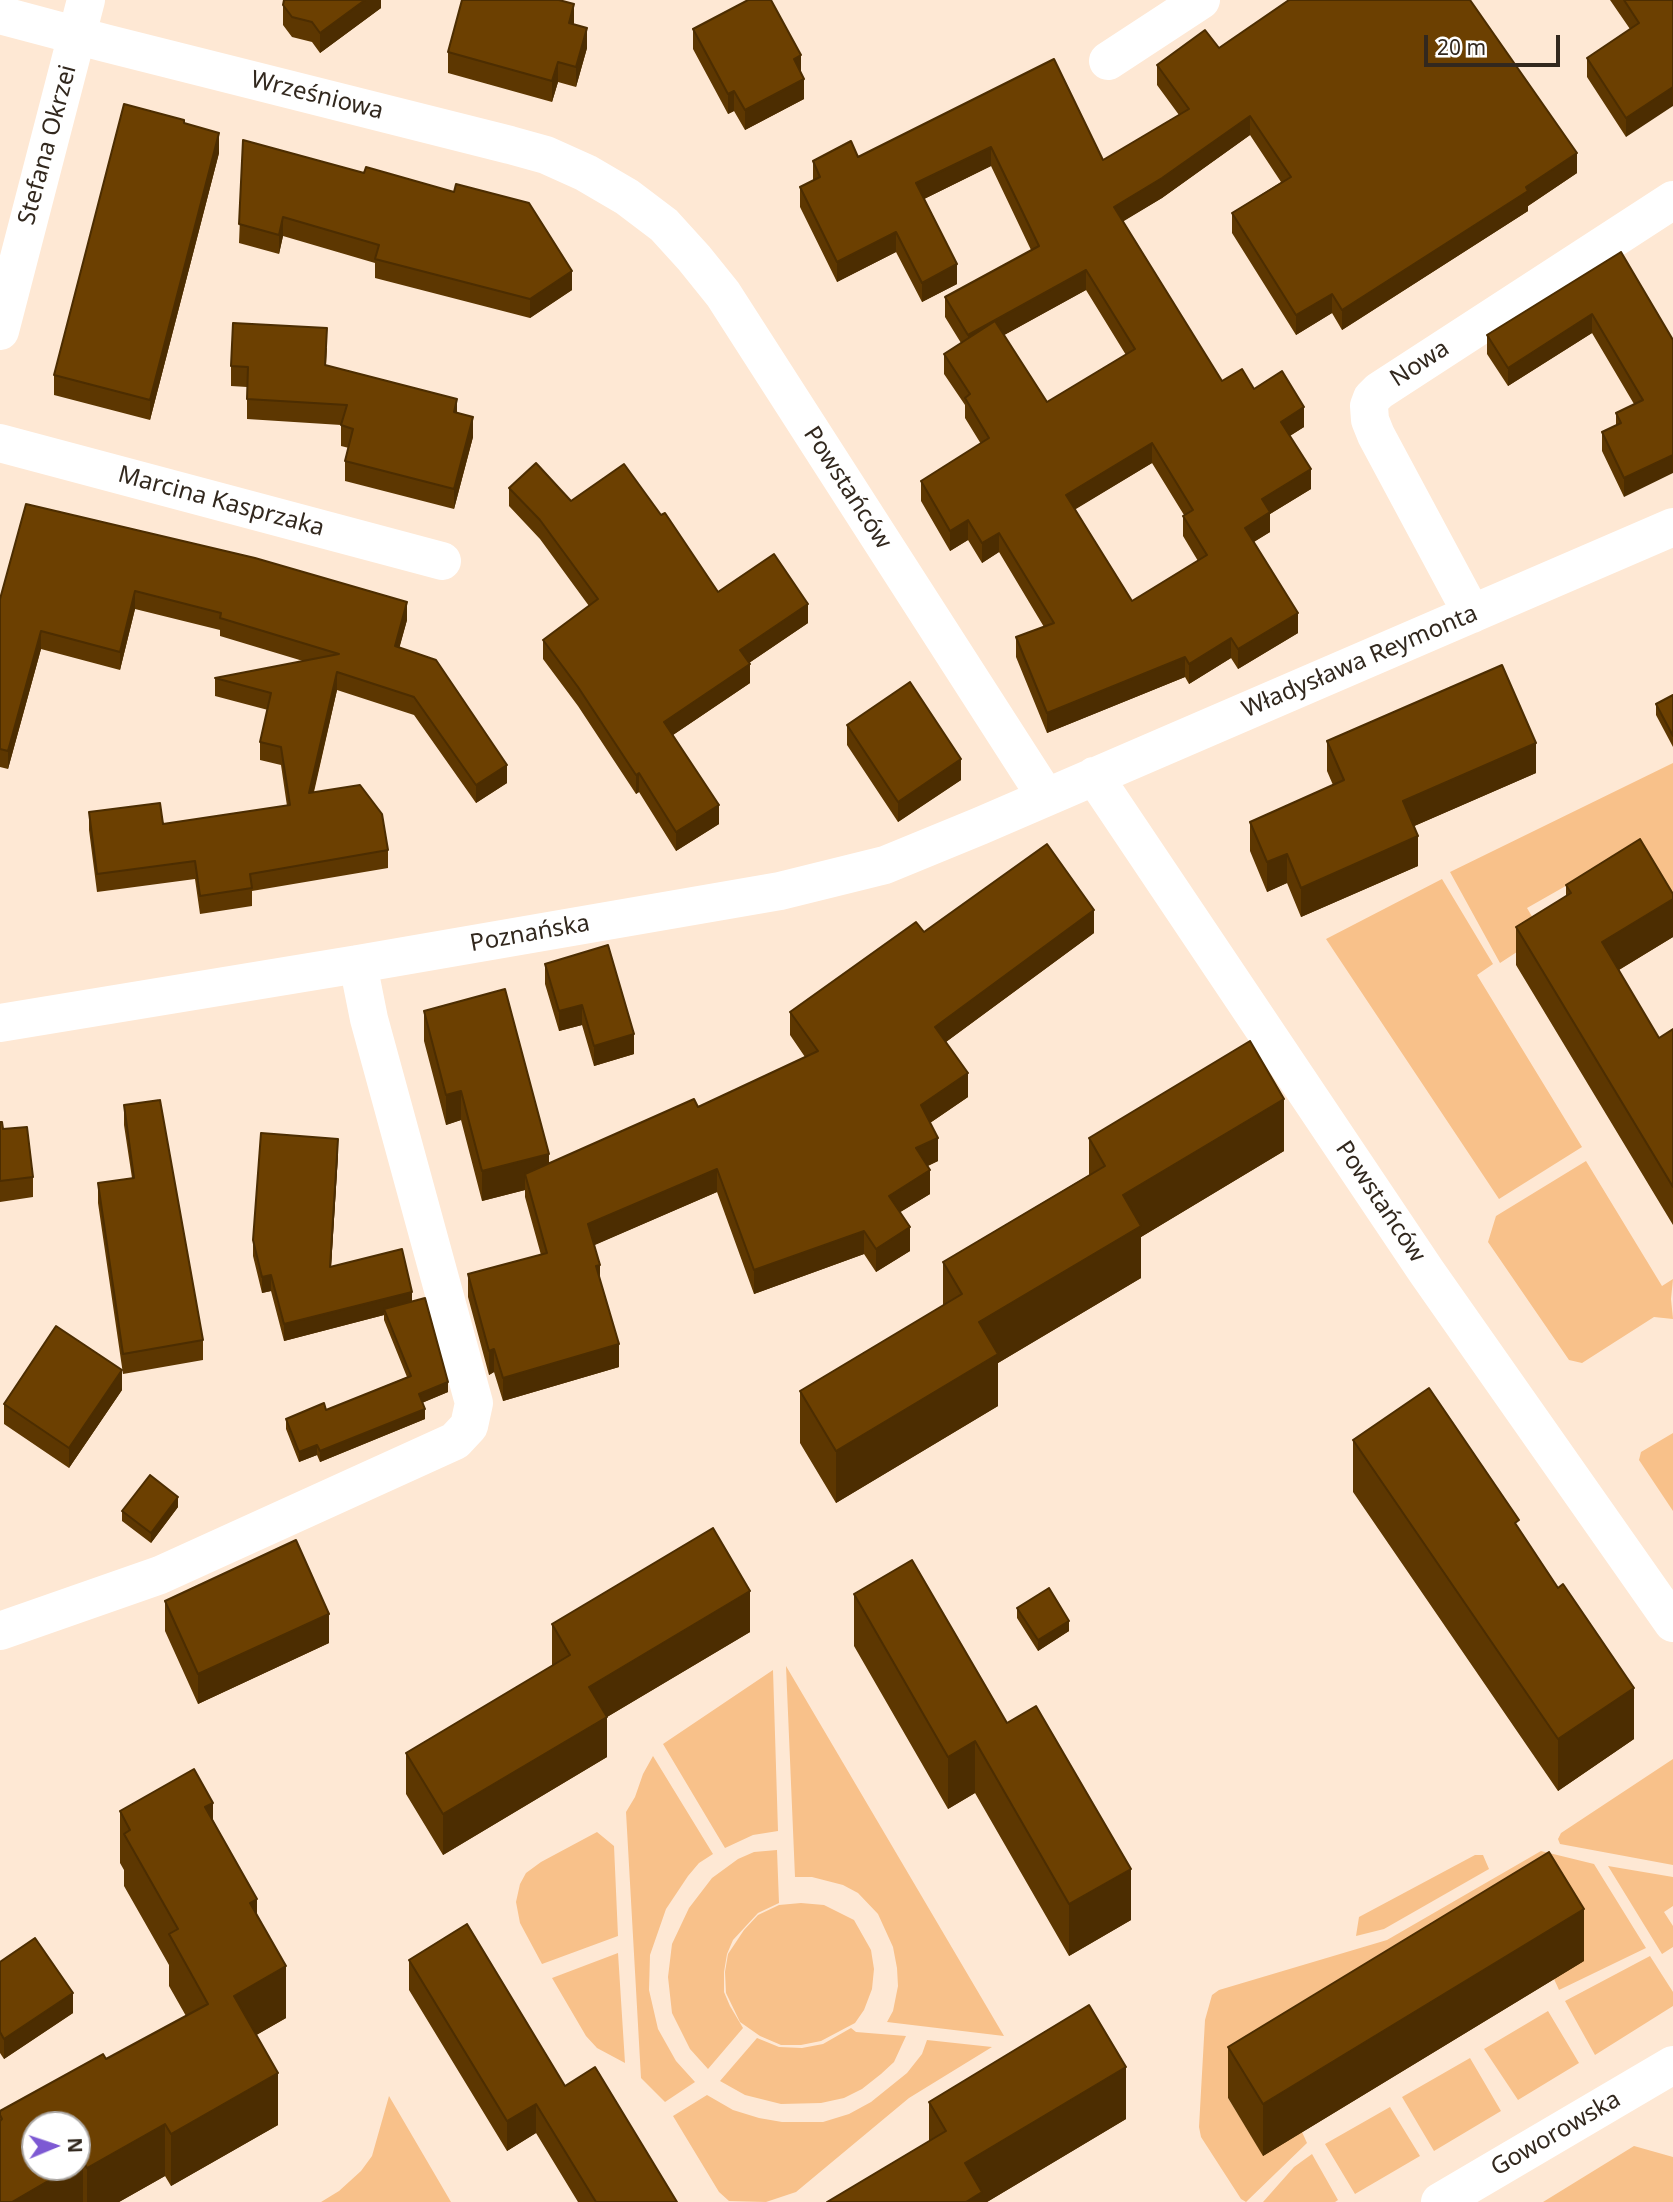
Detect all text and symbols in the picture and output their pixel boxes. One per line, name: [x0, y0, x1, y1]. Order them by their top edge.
scale bar: [1428, 21, 1564, 65]
text: 20 m: [1437, 33, 1486, 61]
street label: Stefana Okrzei: [13, 62, 83, 228]
street label: Wrześniowa: [248, 66, 386, 126]
street label: Nowa: [1385, 334, 1455, 394]
street label: Powstańców: [797, 421, 897, 555]
street label: Marcina Kasprzaka: [115, 461, 327, 543]
street label: Władysława Reymonta: [1238, 599, 1482, 725]
street label: Poznańska: [468, 909, 592, 959]
street label: Powstańców: [1329, 1136, 1431, 1268]
street label: Goworowska: [1486, 2085, 1626, 2183]
north arrow: [21, 2111, 91, 2181]
text: N: [62, 2137, 88, 2154]

